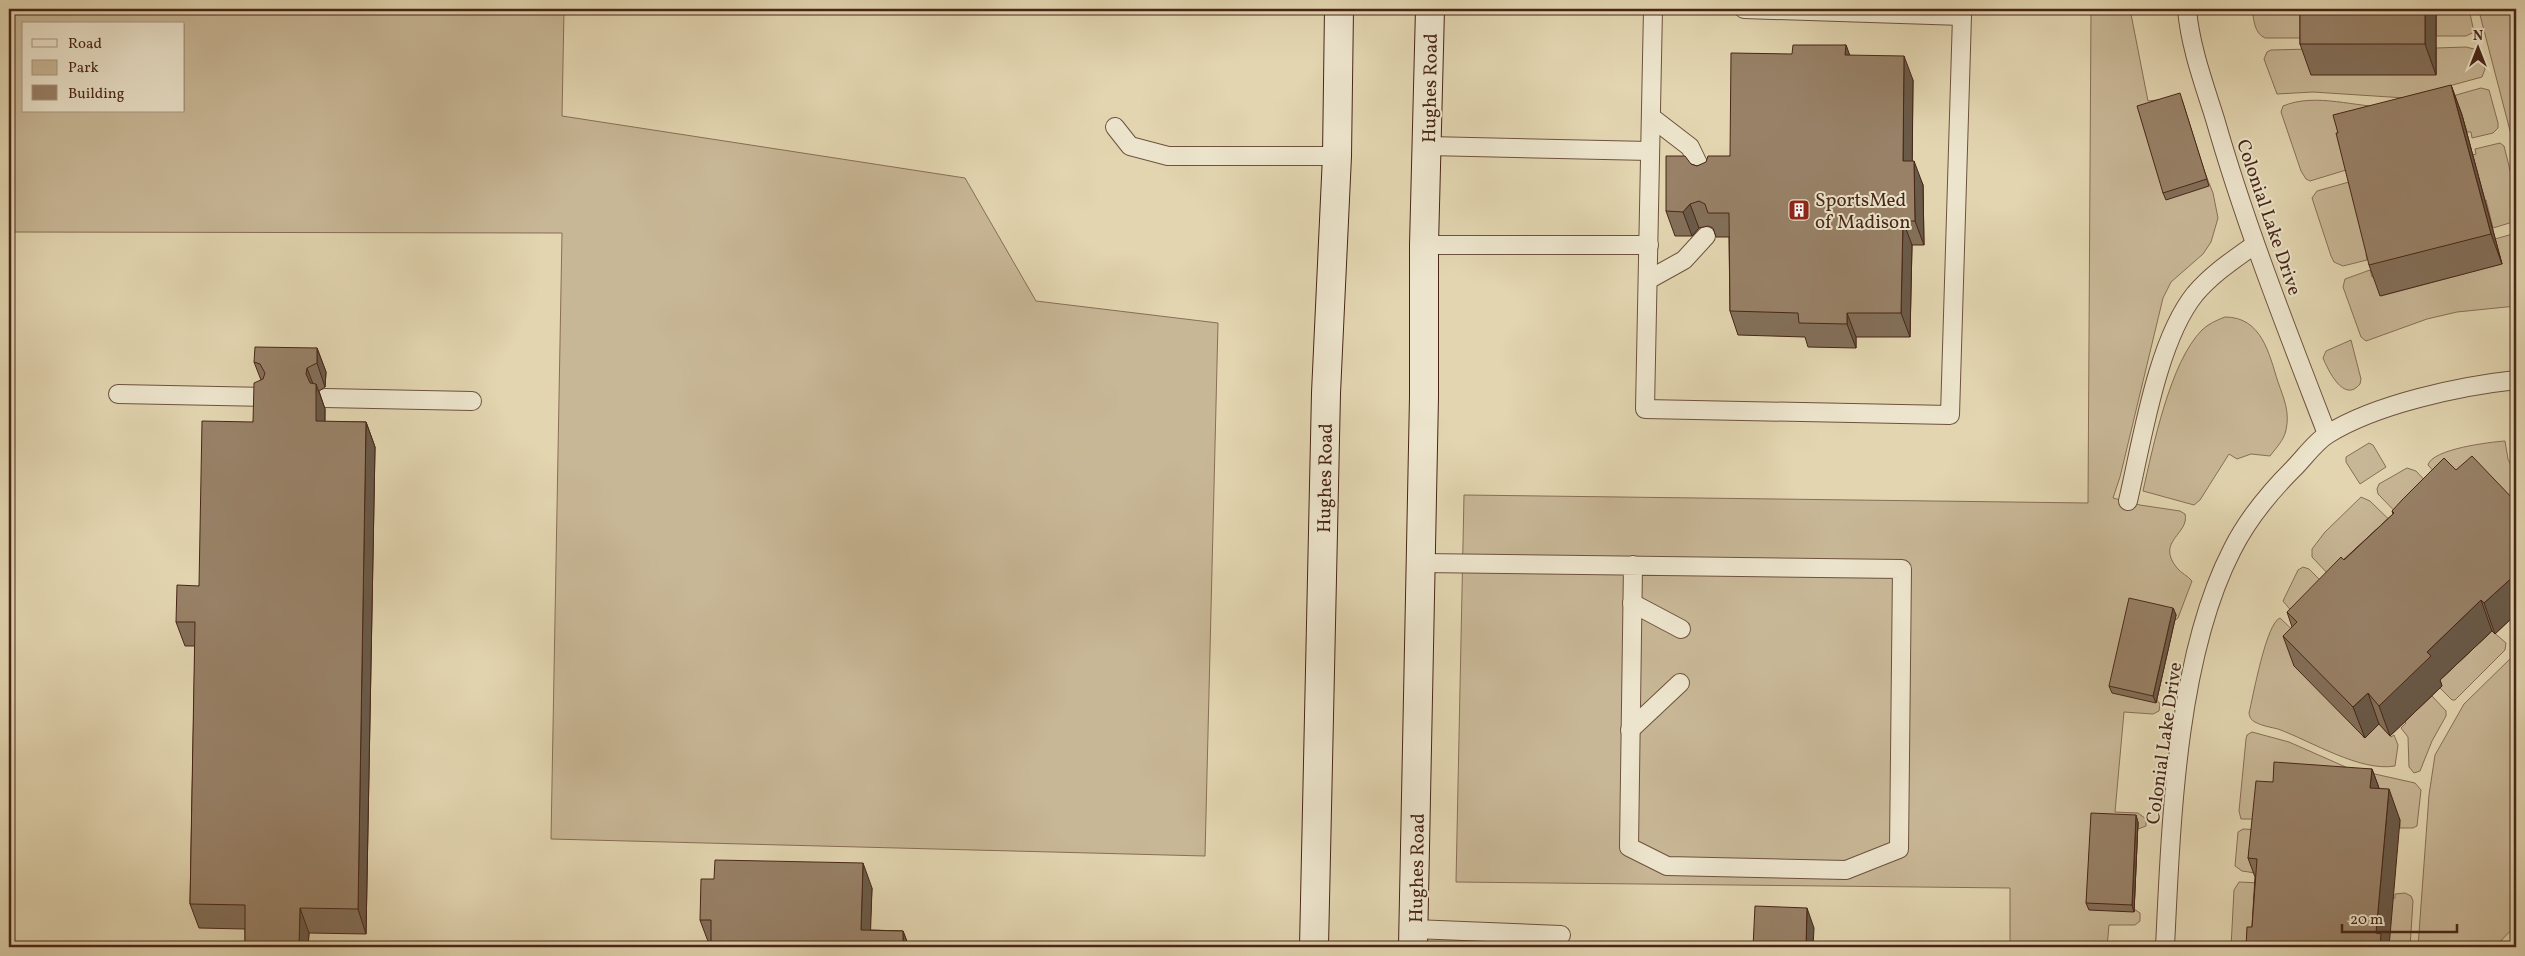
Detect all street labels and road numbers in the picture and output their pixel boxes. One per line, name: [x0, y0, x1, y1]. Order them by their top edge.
street label: Hughes Road: [1417, 33, 1445, 143]
street label: Colonial Lake Drive: [2229, 136, 2307, 299]
street label: Hughes Road: [1312, 423, 1340, 533]
street label: Colonial Lake Drive: [2141, 661, 2189, 826]
street label: Hughes Road: [1404, 813, 1432, 923]

